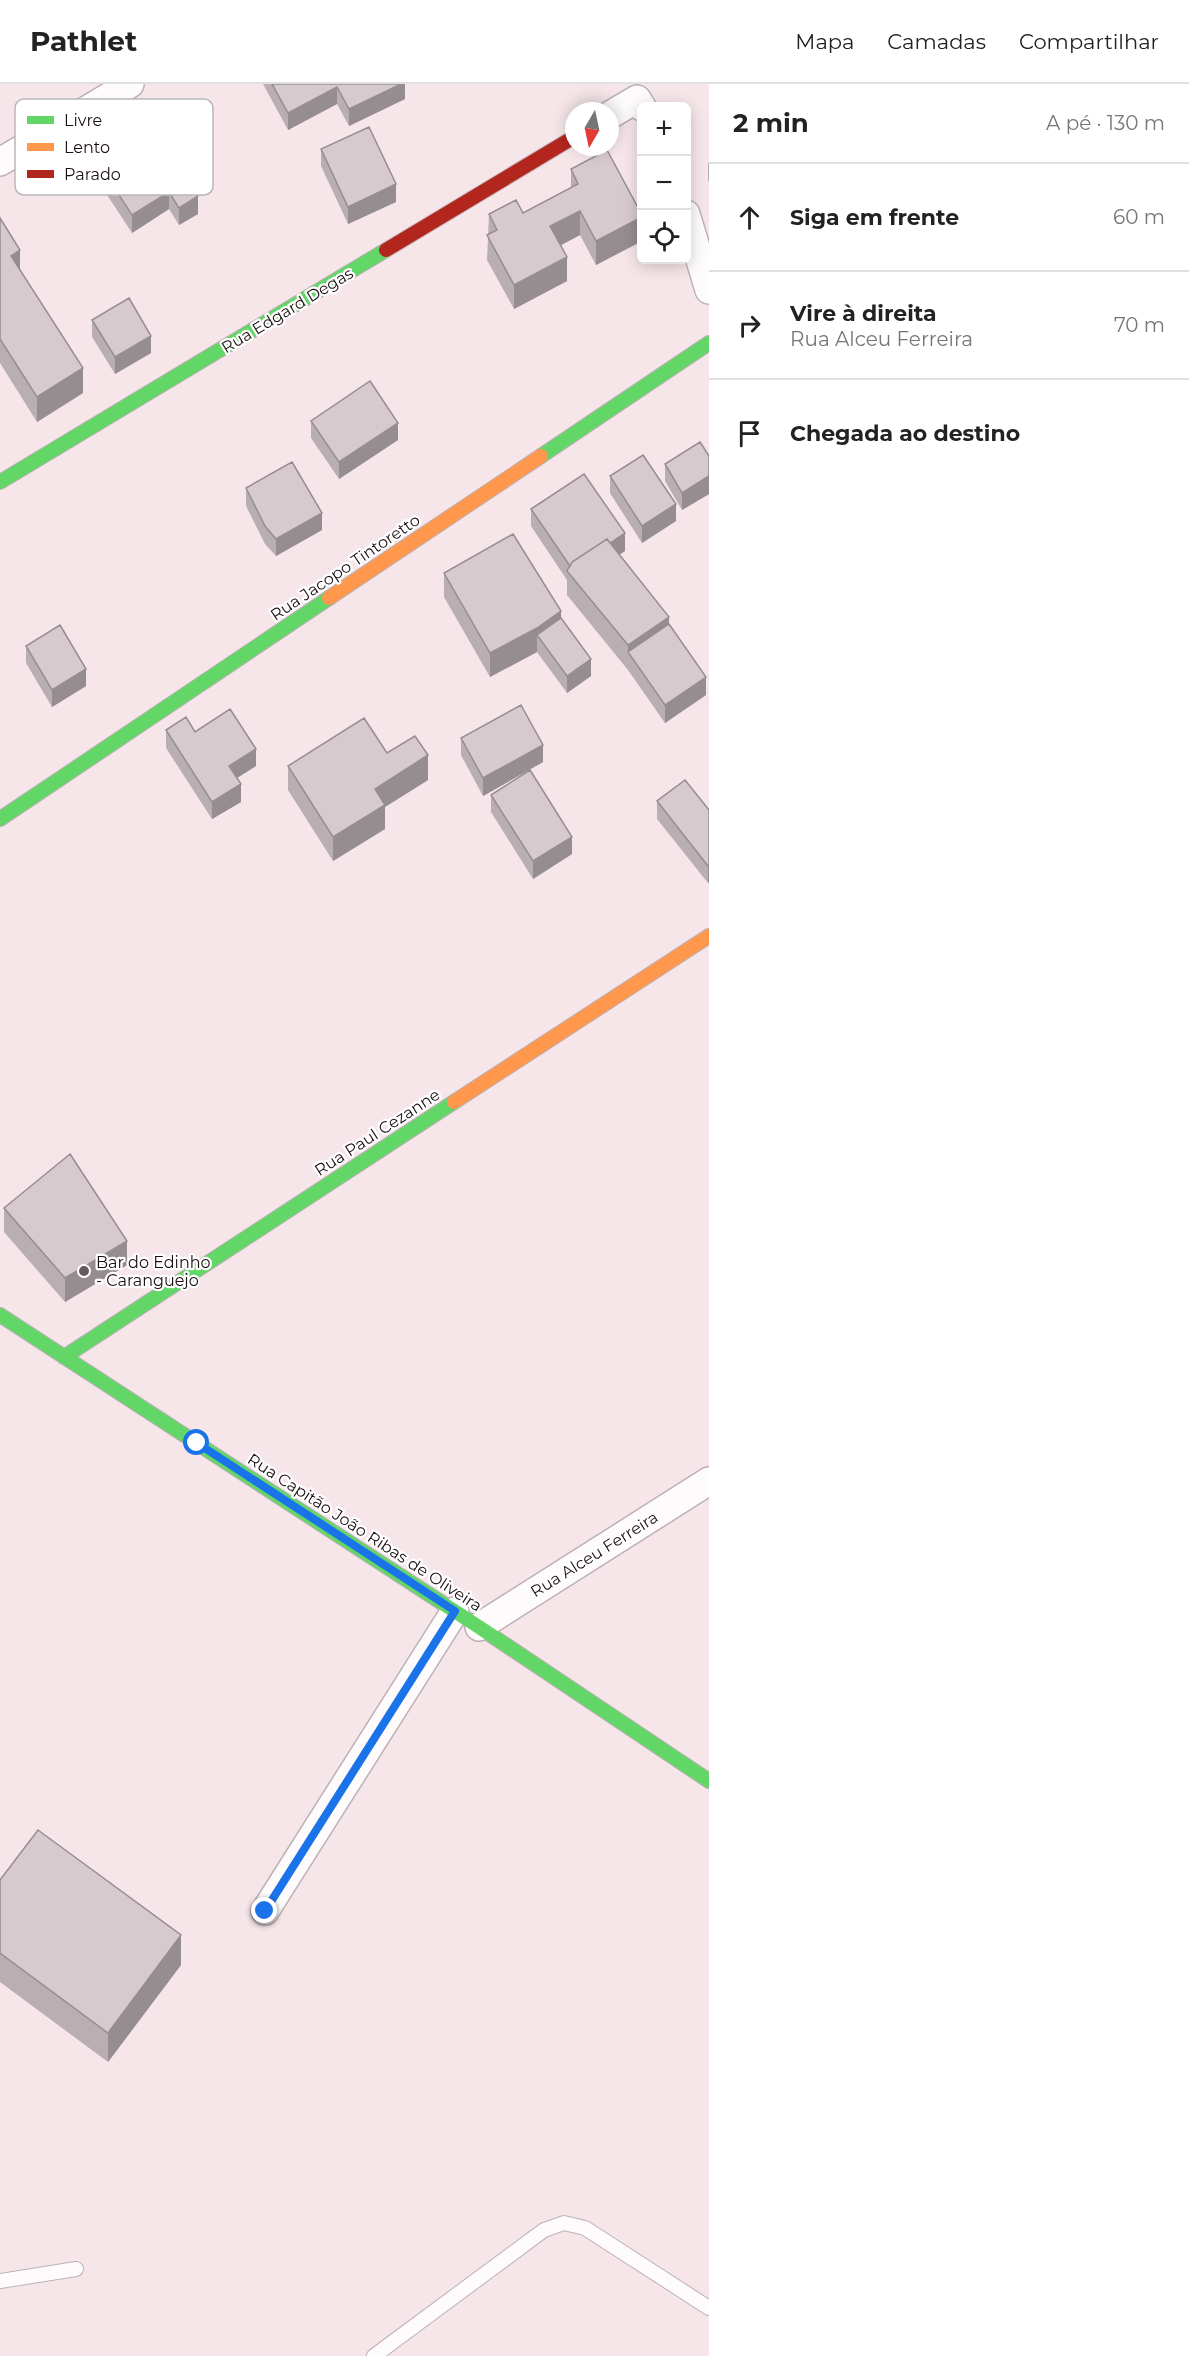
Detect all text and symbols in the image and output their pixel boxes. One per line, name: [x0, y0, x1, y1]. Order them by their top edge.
text: Pathlet: [30, 24, 137, 58]
text: Mapa: [795, 29, 854, 54]
text: Camadas: [887, 29, 986, 54]
text: Compartilhar: [1019, 29, 1159, 54]
legend: [15, 99, 213, 195]
north arrow: [565, 102, 619, 156]
map controls: [637, 102, 691, 264]
button: +: [637, 102, 691, 156]
text: 2 min: [733, 107, 809, 139]
text: Livre: [64, 111, 102, 130]
text: A pé · 130 m: [1046, 111, 1165, 135]
text: Lento: [64, 138, 110, 157]
button: −: [637, 156, 691, 210]
text: Parado: [64, 165, 121, 184]
icon: ahead: [733, 201, 766, 234]
text: Siga em frente: [790, 204, 959, 231]
text: 60 m: [1113, 205, 1165, 229]
button: locate: [637, 210, 691, 264]
street label: Rua Edgard Degas: [218, 264, 357, 357]
text: Vire à direita: [790, 300, 937, 327]
icon: right: [733, 309, 766, 342]
text: 70 m: [1114, 313, 1165, 337]
text: Rua Alceu Ferreira: [790, 327, 973, 351]
icon: arrive: [733, 417, 766, 450]
text: Chegada ao destino: [790, 420, 1020, 447]
street label: Rua Jacopo Tintoretto: [267, 510, 424, 625]
street label: Rua Paul Cezanne: [311, 1085, 443, 1180]
place label: Bar do Edinho - Caranguejo: [96, 1253, 211, 1290]
marker: Bar do Edinho - Caranguejo: [77, 1264, 91, 1278]
route start: [183, 1429, 209, 1455]
street label: Rua Capitão João Ribas de Oliveira: [244, 1449, 485, 1615]
street label: Rua Alceu Ferreira: [527, 1508, 661, 1601]
route end: [251, 1897, 277, 1923]

